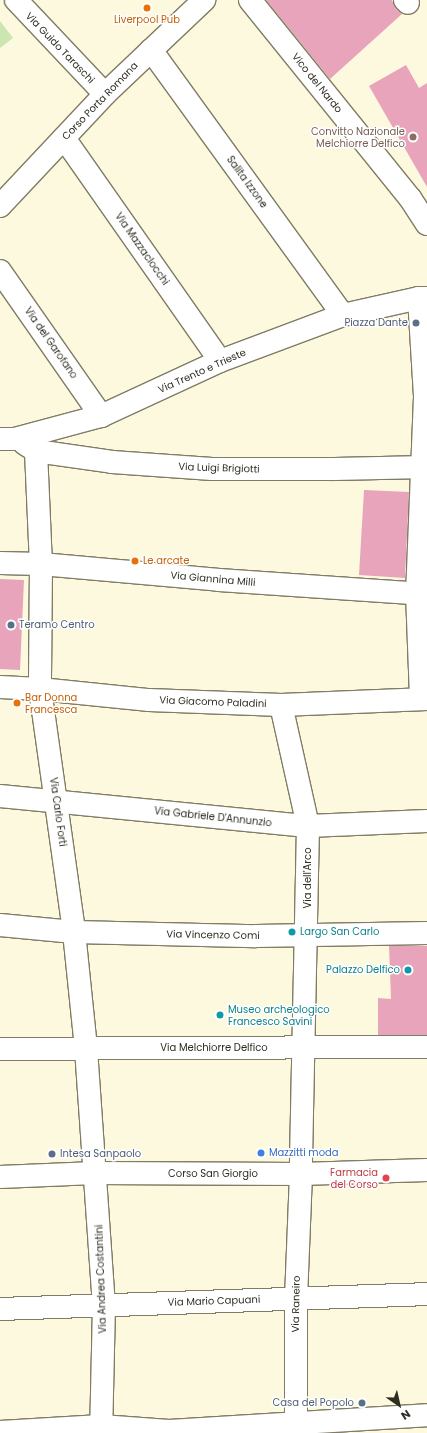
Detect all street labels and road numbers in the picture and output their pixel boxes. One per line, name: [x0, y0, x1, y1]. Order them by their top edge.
street label: Via Guido Taraschi: [23, 10, 97, 86]
street label: Vico del Nardo: [289, 51, 345, 115]
street label: Corso Porta Romana: [60, 59, 140, 143]
street label: Salita Izzone: [224, 154, 270, 210]
street label: Via Mazzaclocchi: [112, 210, 172, 288]
street label: Via del Garofano: [22, 305, 80, 381]
street label: Via Trento e Trieste: [156, 346, 248, 396]
street label: Via Luigi Brigiotti: [178, 461, 260, 475]
street label: Via Giannina Milli: [170, 569, 256, 589]
street label: Via Giacomo Paladini: [159, 694, 267, 710]
street label: Via Carlo Forti: [47, 777, 69, 847]
street label: Via Gabriele D'Annunzio: [154, 805, 272, 829]
street label: Via dell'Arco: [302, 847, 314, 909]
street label: Via Vincenzo Comi: [166, 928, 260, 942]
street label: Via Melchiorre Delfico: [160, 1042, 268, 1054]
street label: Corso San Giorgio: [168, 1168, 258, 1180]
street label: Via Andrea Costantini: [93, 1224, 109, 1334]
street label: Via Raneiro: [290, 1276, 302, 1332]
street label: Via Mario Capuani: [168, 1293, 260, 1309]

